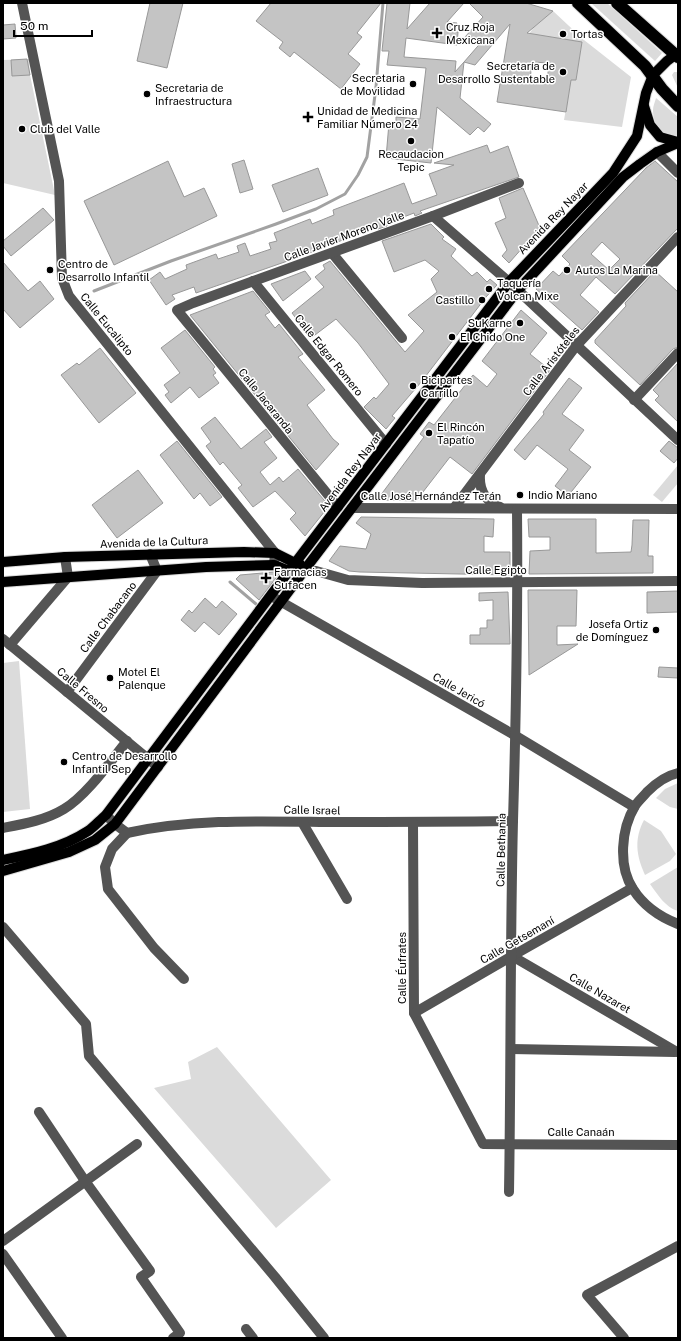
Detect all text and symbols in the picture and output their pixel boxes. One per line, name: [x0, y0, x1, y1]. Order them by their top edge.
scale bar: [14, 12, 92, 38]
text: 50 m: [20, 19, 48, 33]
place label: Cruz Roja Mexicana: [446, 21, 495, 46]
marker: Cruz Roja Mexicana: [431, 27, 443, 39]
place label: Tortas: [571, 28, 603, 40]
marker: Tortas: [558, 29, 568, 39]
place label: Secretaría de Desarrollo Sustentable: [438, 60, 555, 85]
marker: Secretaría de Desarrollo Sustentable: [558, 67, 568, 77]
place label: Secretaria de Movilidad: [340, 72, 405, 97]
marker: Secretaria de Movilidad: [408, 79, 418, 89]
place label: Secretaria de Infraestructura: [155, 82, 232, 107]
marker: Secretaria de Infraestructura: [142, 89, 152, 99]
place label: Unidad de Medicina Familiar Número 24: [317, 105, 418, 130]
marker: Unidad de Medicina Familiar Número 24: [302, 111, 314, 123]
place label: Club del Valle: [30, 123, 100, 135]
marker: Club del Valle: [17, 124, 27, 134]
marker: Recaudacion Tepic: [406, 136, 416, 146]
place label: Recaudacion Tepic: [378, 148, 444, 173]
street label: Avenida Rey Nayar: [516, 180, 590, 256]
street label: Calle Javier Moreno Valle: [282, 209, 406, 263]
place label: Centro de Desarrollo Infantil: [58, 258, 150, 283]
place label: Autos La Marina: [575, 264, 658, 276]
marker: Centro de Desarrollo Infantil: [45, 265, 55, 275]
marker: Autos La Marina: [562, 265, 572, 275]
place label: Taquería Volcan Mixe: [497, 277, 559, 302]
marker: Taquería Volcan Mixe: [484, 284, 494, 294]
street label: Calle Eucalipto: [78, 290, 136, 358]
place label: Castillo: [436, 294, 474, 306]
marker: Castillo: [477, 295, 487, 305]
street label: Calle Edgar Romero: [292, 312, 366, 398]
place label: SuKarne: [468, 317, 512, 329]
marker: SuKarne: [515, 318, 525, 328]
street label: Calle Aristóteles: [520, 324, 582, 398]
place label: El Chido One: [460, 331, 525, 343]
marker: El Chido One: [447, 332, 457, 342]
street label: Calle Jacaranda: [236, 366, 296, 436]
place label: Bicipartes Carrillo: [421, 374, 473, 399]
marker: Bicipartes Carrillo: [408, 381, 418, 391]
place label: El Rincón Tapatío: [437, 421, 485, 446]
marker: El Rincón Tapatío: [424, 428, 434, 438]
street label: Avenida Rey Nayar: [316, 430, 384, 514]
place label: Indio Mariano: [528, 489, 597, 501]
street label: Calle José Hernández Terán: [361, 490, 501, 502]
marker: Indio Mariano: [515, 490, 525, 500]
street label: Avenida de la Cultura: [100, 534, 208, 550]
street label: Calle Egipto: [465, 564, 527, 576]
place label: Farmacias Sufacen: [274, 566, 327, 591]
marker: Farmacias Sufacen: [261, 573, 271, 583]
street label: Calle Chabacano: [77, 579, 139, 655]
place label: Josefa Ortiz de Domínguez: [576, 618, 648, 643]
marker: Josefa Ortiz de Domínguez: [651, 625, 661, 635]
street label: Calle Fresno: [55, 665, 111, 715]
place label: Motel El Palenque: [118, 666, 166, 691]
street label: Calle Jericó: [431, 670, 487, 710]
marker: Motel El Palenque: [105, 673, 115, 683]
place label: Centro de Desarrollo Infantil Sep: [72, 750, 177, 775]
marker: Centro de Desarrollo Infantil Sep: [59, 757, 69, 767]
street label: Calle Israel: [283, 804, 341, 816]
street label: Calle Bethania: [494, 813, 508, 887]
street label: Calle Getsemaní: [478, 914, 556, 966]
street label: Calle Éufrates: [395, 932, 408, 1004]
street label: Calle Nazaret: [567, 971, 633, 1015]
street label: Calle Canaán: [547, 1126, 615, 1138]

